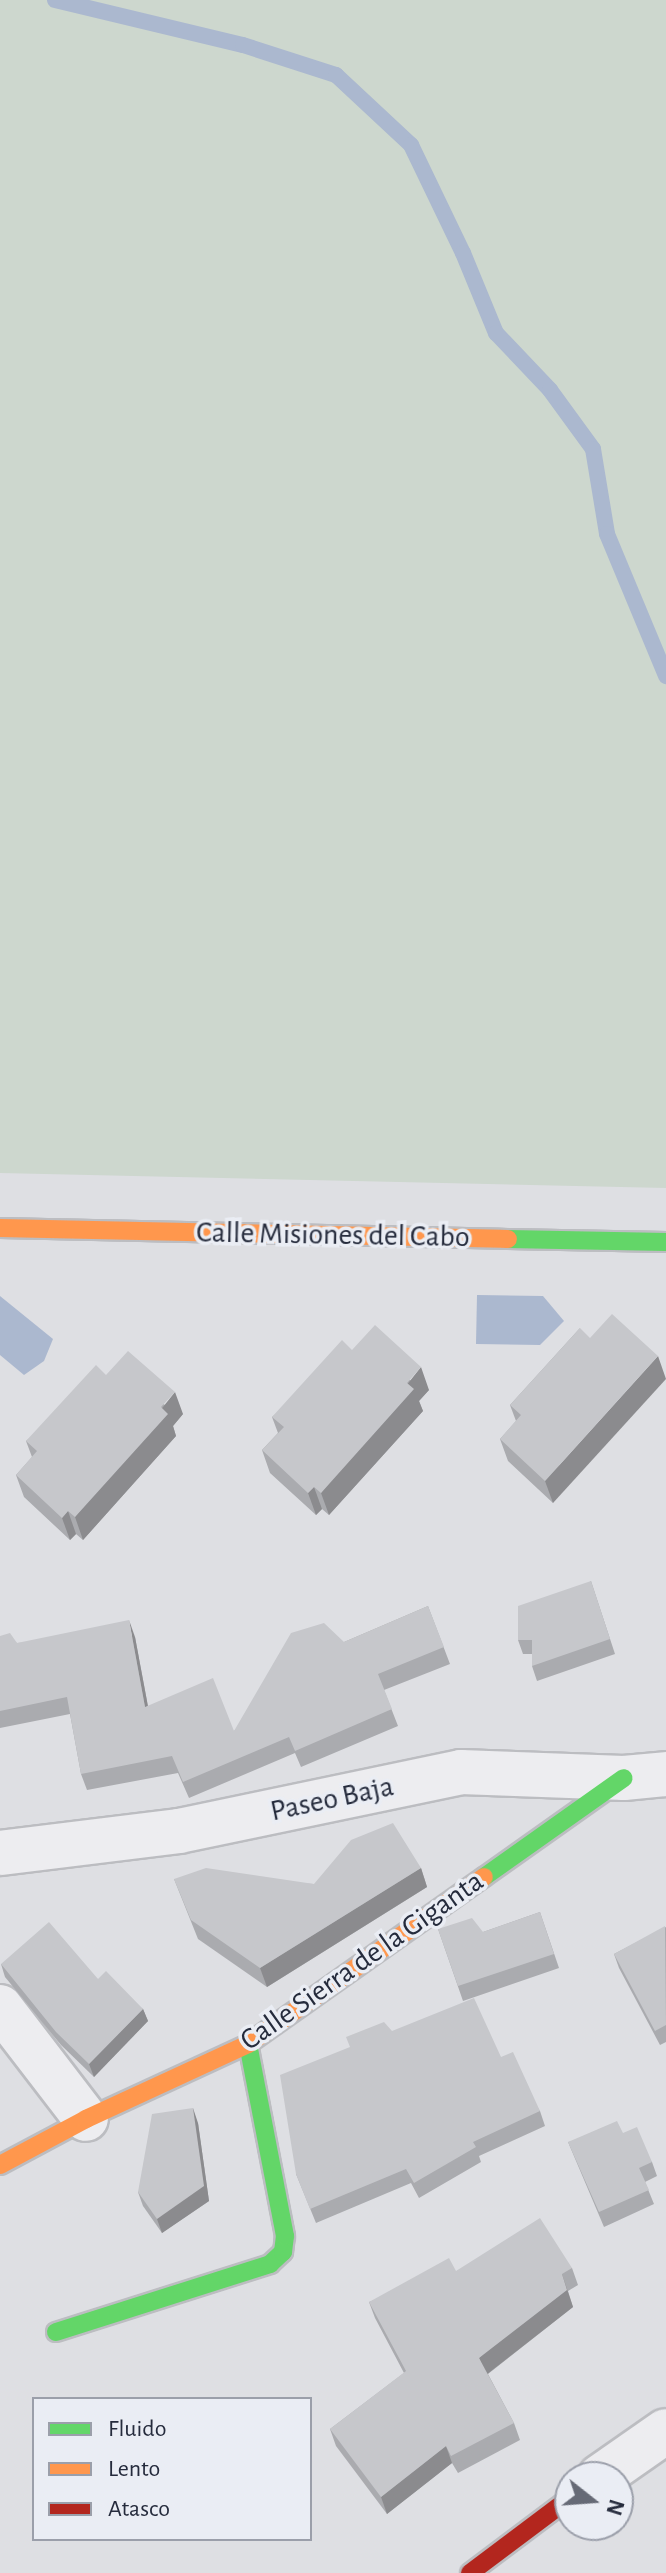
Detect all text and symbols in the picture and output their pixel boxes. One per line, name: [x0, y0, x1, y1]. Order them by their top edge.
street label: Calle Misiones del Cabo: [196, 1215, 470, 1255]
street label: Paseo Baja: [267, 1768, 397, 1830]
street label: Calle Sierra de la Giganta: [233, 1863, 491, 2059]
legend: [32, 2397, 312, 2541]
text: Fluido: [108, 2417, 167, 2441]
text: Lento: [108, 2457, 160, 2481]
north arrow: [554, 2461, 634, 2541]
text: Atasco: [108, 2497, 170, 2521]
text: N: [602, 2497, 628, 2518]

